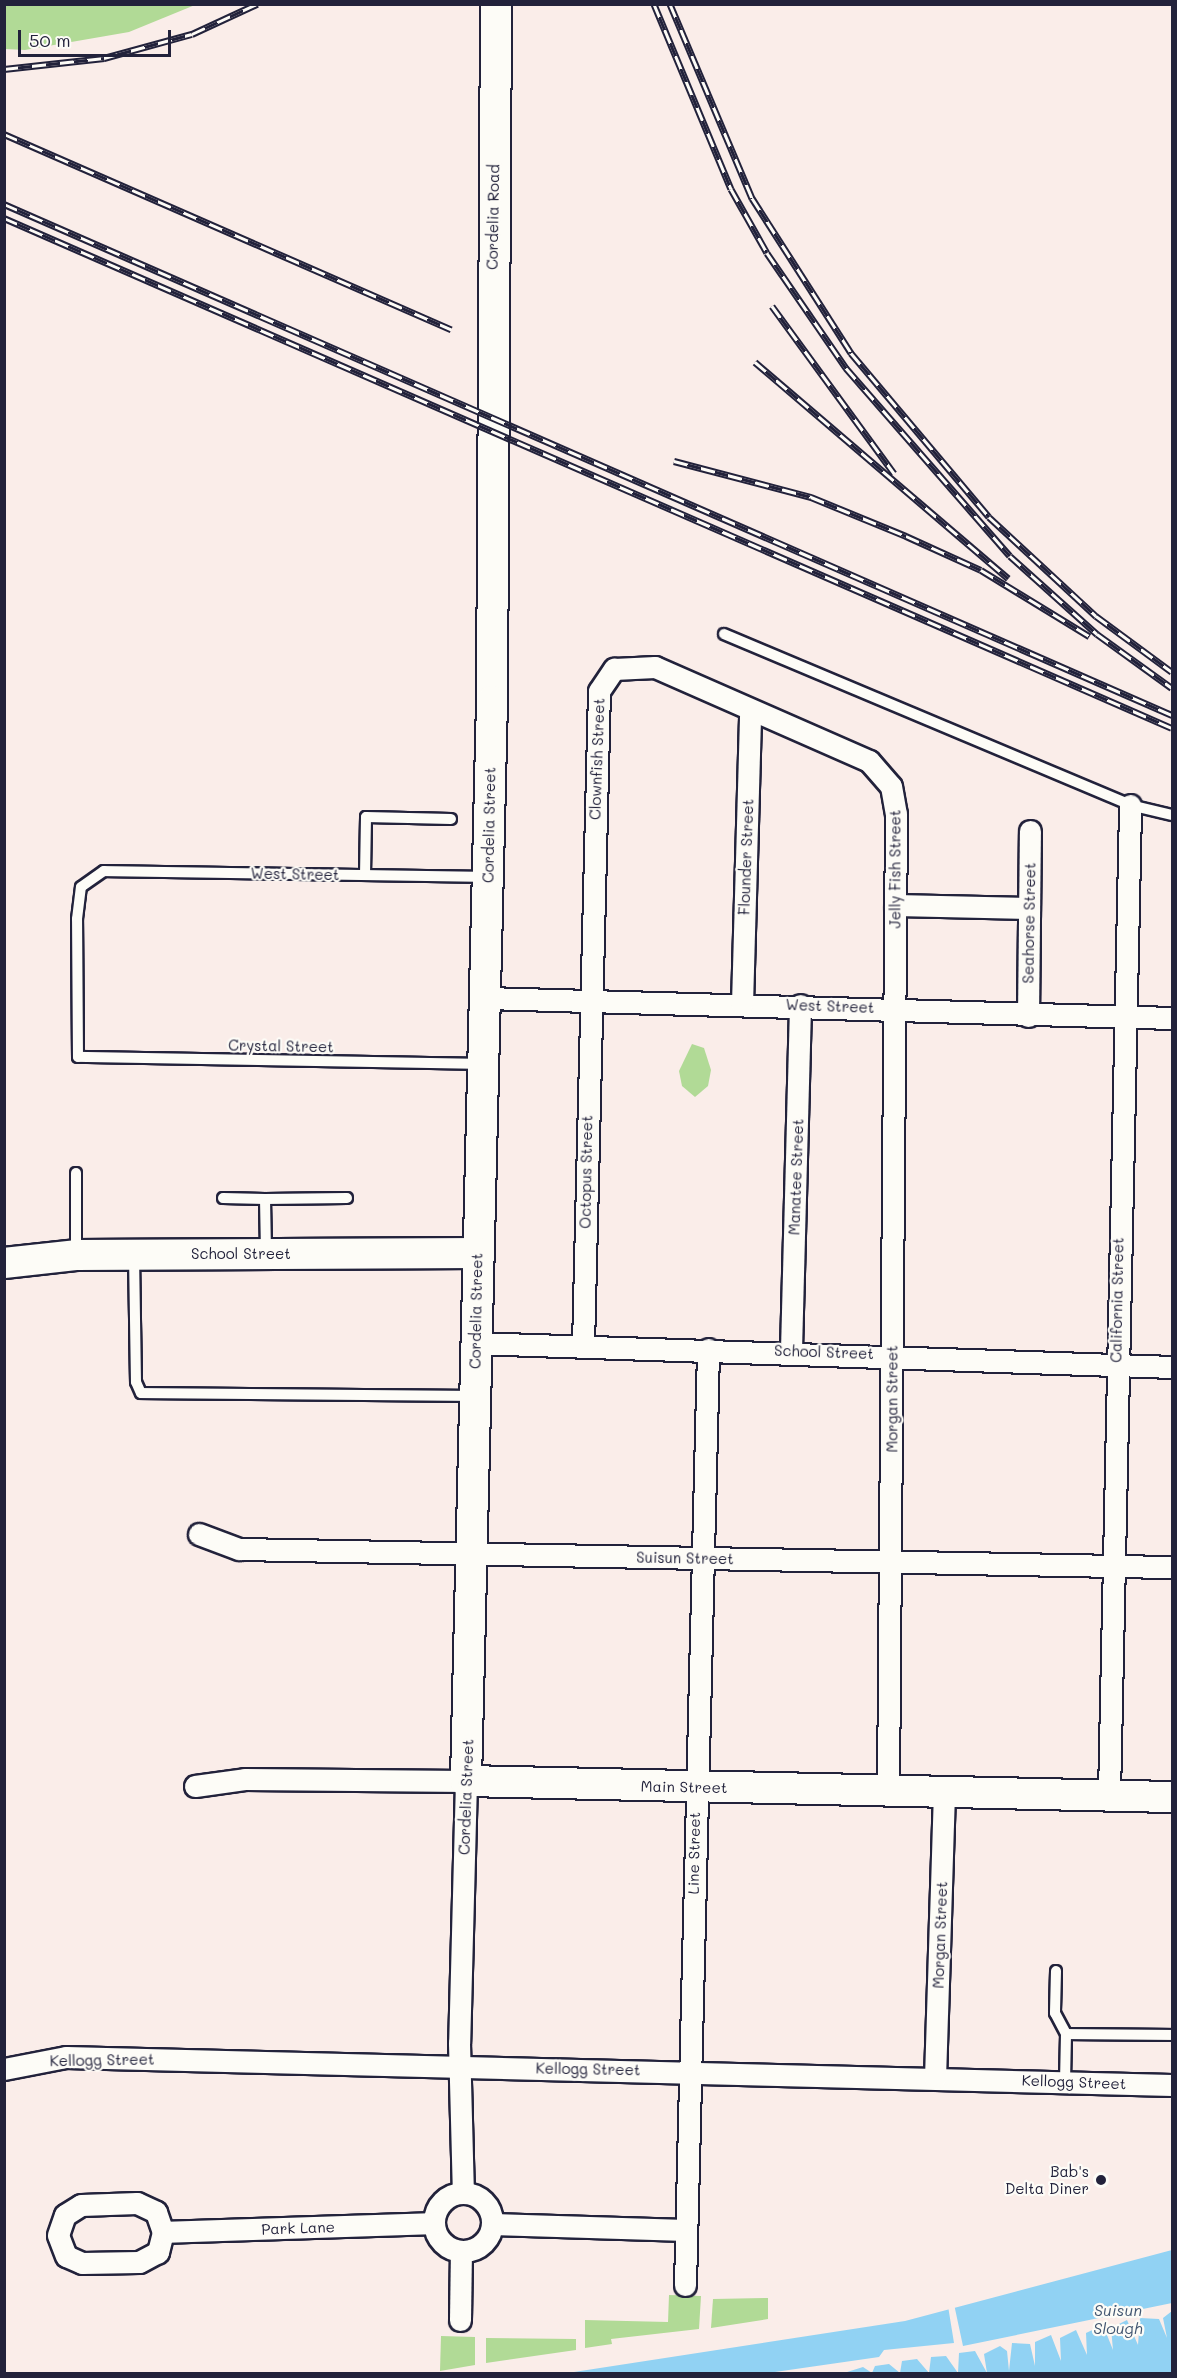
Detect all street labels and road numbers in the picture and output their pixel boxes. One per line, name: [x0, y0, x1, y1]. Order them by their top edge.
street label: Cordelia Road: [483, 164, 503, 270]
street label: Clownfish Street: [586, 698, 608, 820]
street label: Cordelia Street: [479, 767, 499, 883]
street label: Flounder Street: [735, 799, 757, 915]
street label: Jelly Fish Street: [886, 810, 904, 928]
street label: Seahorse Street: [1019, 862, 1039, 984]
street label: West Street: [250, 864, 340, 884]
street label: West Street: [785, 995, 875, 1017]
street label: Crystal Street: [228, 1036, 334, 1056]
street label: Octopus Street: [576, 1115, 596, 1229]
street label: Manatee Street: [785, 1118, 807, 1236]
street label: California Street: [1107, 1237, 1127, 1363]
street label: School Street: [191, 1245, 291, 1263]
street label: Cordelia Street: [466, 1253, 486, 1369]
street label: School Street: [774, 1341, 874, 1363]
street label: Morgan Street: [883, 1345, 901, 1453]
street label: Suisun Street: [636, 1548, 734, 1568]
street label: Cordelia Street: [455, 1739, 477, 1855]
street label: Main Street: [640, 1777, 728, 1797]
street label: Line Street: [684, 1812, 704, 1894]
street label: Morgan Street: [929, 1881, 951, 1989]
street label: Kellogg Street: [49, 2050, 155, 2070]
street label: Kellogg Street: [535, 2059, 641, 2079]
street label: Kellogg Street: [1021, 2071, 1127, 2093]
street label: Park Lane: [261, 2218, 335, 2238]

